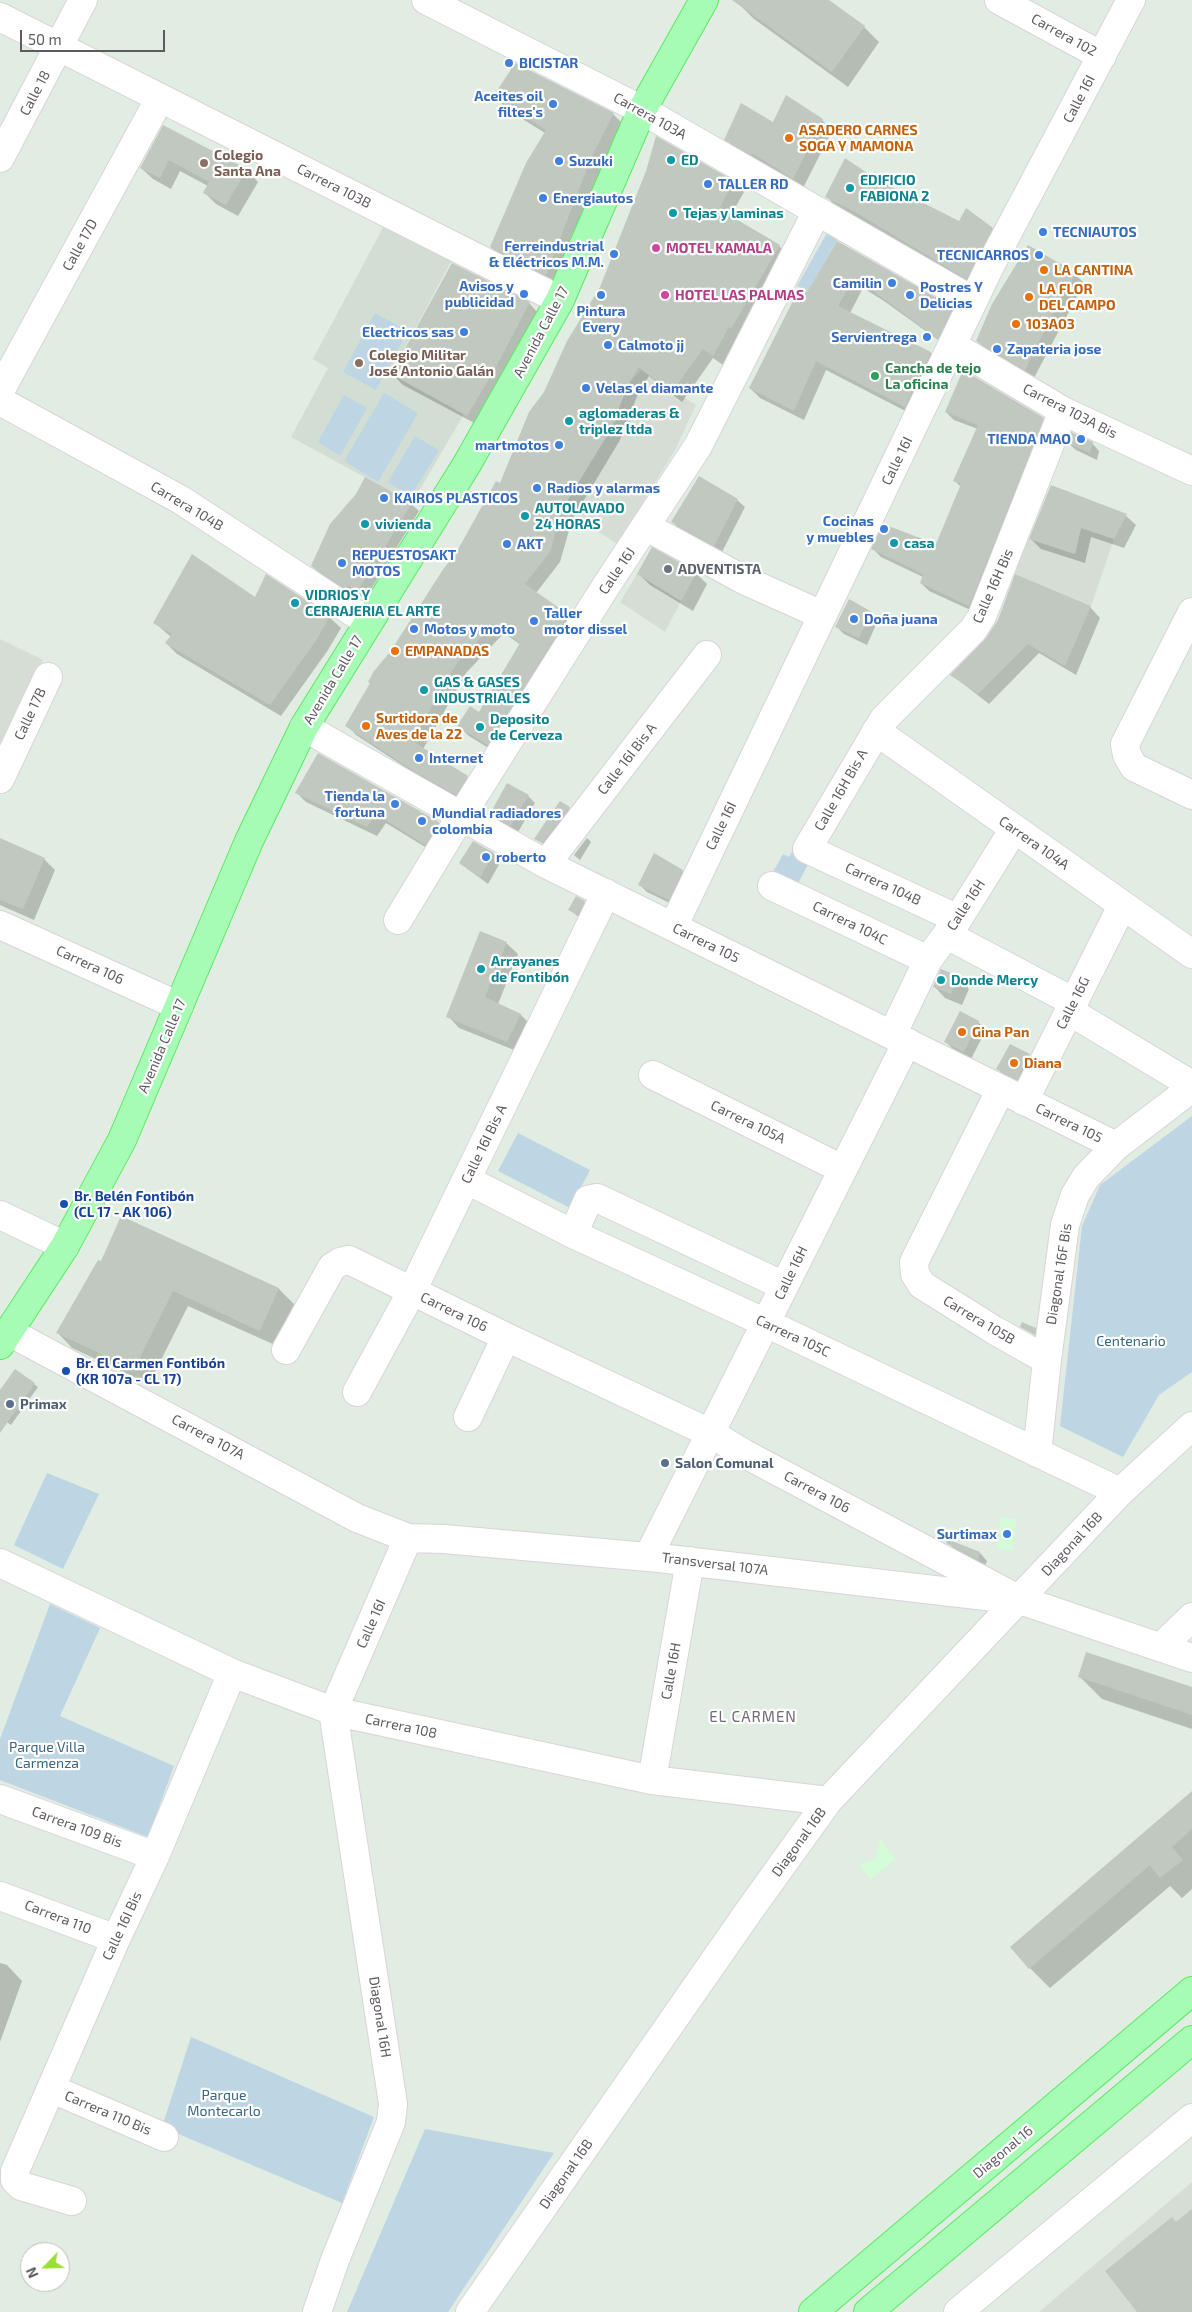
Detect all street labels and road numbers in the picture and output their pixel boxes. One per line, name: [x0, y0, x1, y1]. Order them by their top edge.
street label: Carrera 102: [1028, 10, 1100, 60]
street label: Calle 18: [16, 68, 54, 118]
street label: Calle 16I: [1059, 72, 1099, 126]
street label: Carrera 103A: [610, 89, 690, 143]
street label: Carrera 103B: [294, 160, 374, 212]
street label: Calle 17D: [59, 216, 101, 274]
street label: Avenida Calle 17: [510, 283, 572, 381]
street label: Carrera 103A Bis: [1020, 380, 1120, 442]
street label: Calle 16I: [878, 434, 916, 488]
street label: Carrera 104B: [148, 478, 226, 534]
street label: Calle 16J: [595, 544, 639, 598]
street label: Calle 16H Bis: [969, 546, 1017, 626]
street label: Avenida Calle 17: [300, 632, 366, 728]
street label: Calle 17B: [11, 685, 49, 743]
street label: Calle 16I Bis A: [594, 720, 660, 798]
street label: Calle 16H Bis A: [811, 746, 871, 834]
street label: Calle 16I: [702, 799, 740, 853]
street label: Carrera 104A: [996, 813, 1072, 873]
street label: Carrera 104B: [842, 859, 924, 909]
street label: Calle 16H: [943, 876, 989, 934]
street label: Carrera 104C: [810, 898, 890, 948]
street label: Carrera 105: [670, 920, 742, 966]
street label: Carrera 106: [54, 942, 126, 988]
street label: Calle 16G: [1053, 974, 1093, 1032]
street label: Avenida Calle 17: [135, 996, 189, 1096]
street label: Carrera 105A: [708, 1097, 788, 1147]
street label: Carrera 105: [1033, 1100, 1105, 1146]
street label: Calle 16I Bis A: [458, 1102, 510, 1186]
street label: Diagonal 16F Bis: [1043, 1222, 1075, 1326]
street label: Calle 16H: [771, 1243, 811, 1303]
street label: Carrera 106: [418, 1289, 490, 1335]
street label: Carrera 105B: [940, 1292, 1018, 1348]
street label: Carrera 105C: [753, 1311, 833, 1361]
street label: Carrera 107A: [169, 1411, 247, 1463]
street label: Carrera 106: [781, 1468, 853, 1516]
street label: Diagonal 16B: [1038, 1508, 1106, 1580]
street label: Transversal 107A: [661, 1549, 769, 1579]
street label: Calle 16I: [353, 1597, 389, 1651]
street label: Calle 16H: [658, 1641, 684, 1701]
street label: Carrera 108: [363, 1710, 439, 1742]
street label: Carrera 109 Bis: [29, 1803, 125, 1851]
street label: Diagonal 16B: [768, 1804, 830, 1880]
street label: Calle 16I Bis: [99, 1889, 145, 1963]
street label: Carrera 110: [22, 1897, 94, 1937]
street label: Diagonal 16H: [365, 1975, 395, 2059]
street label: Carrera 110 Bis: [62, 2087, 154, 2139]
street label: Diagonal 16: [970, 2122, 1036, 2182]
street label: Diagonal 16B: [536, 2136, 596, 2212]

